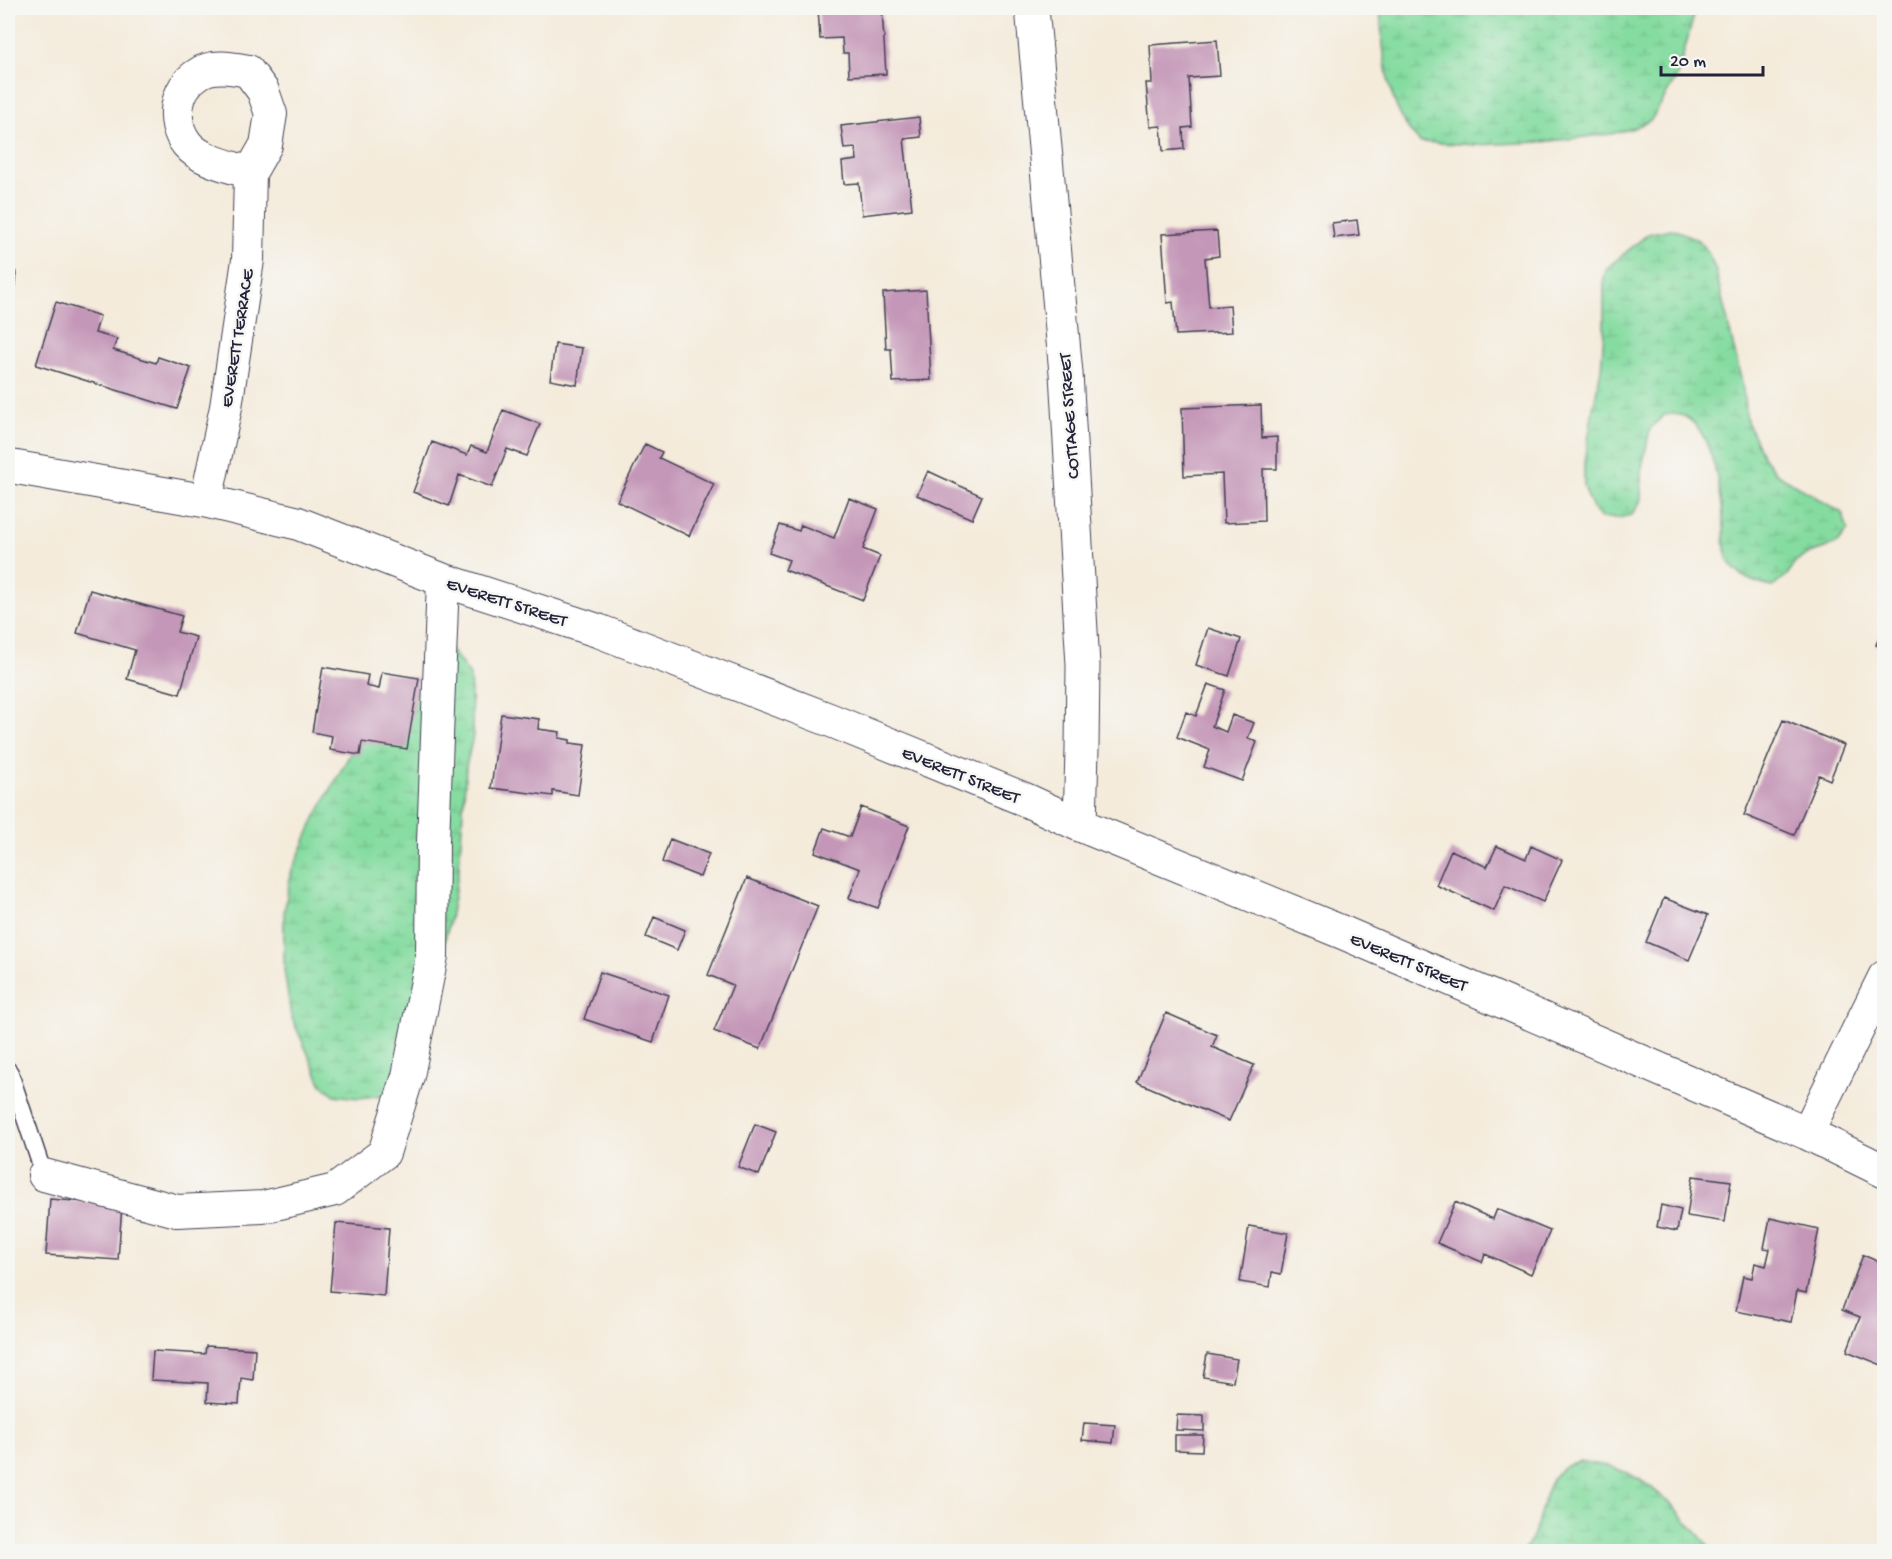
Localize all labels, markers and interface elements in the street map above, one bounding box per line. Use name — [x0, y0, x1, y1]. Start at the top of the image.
scale bar — [1661, 39, 1763, 77]
text: 20 m — [1670, 52, 1706, 73]
street label: EVERETT TERRACE — [217, 267, 260, 409]
street label: COTTAGE STREET — [1056, 351, 1085, 479]
street label: EVERETT STREET — [443, 574, 570, 633]
street label: EVERETT STREET — [898, 743, 1023, 810]
street label: EVERETT STREET — [1346, 929, 1471, 998]

